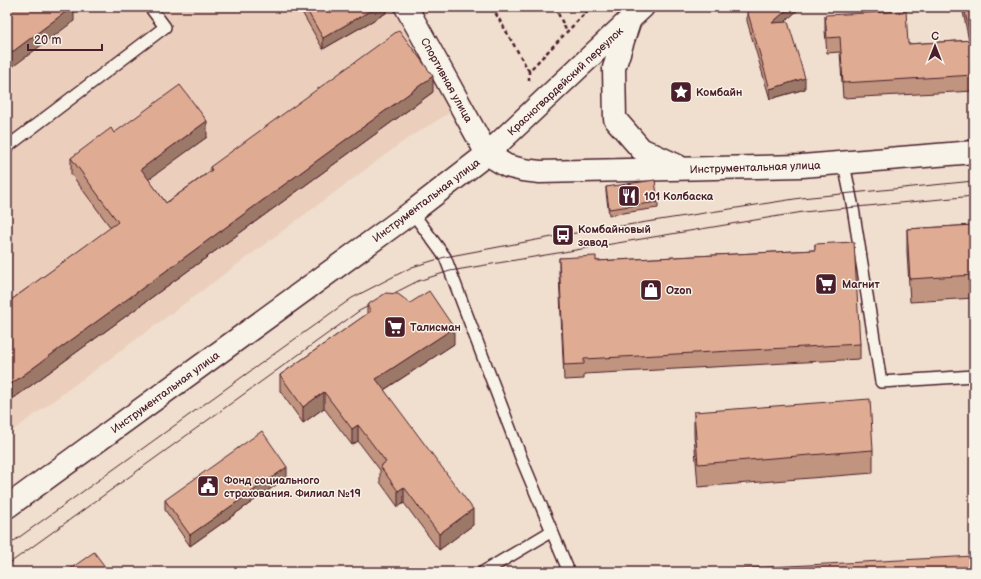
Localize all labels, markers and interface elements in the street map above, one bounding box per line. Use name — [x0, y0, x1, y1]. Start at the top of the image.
street label: Красногвардейский переулок — [505, 24, 626, 138]
scale bar — [28, 26, 102, 52]
north arrow — [915, 26, 955, 66]
text: С — [931, 30, 939, 43]
text: 20 m — [34, 33, 61, 48]
street label: Спортивная улица — [418, 36, 475, 125]
place icon: Комбайн — [668, 79, 694, 105]
place label: Комбайн — [696, 86, 742, 99]
street label: Инструментальная улица — [370, 155, 483, 245]
street label: Инструментальная улица — [689, 159, 821, 176]
restaurant icon: 101 Колбаска — [616, 183, 642, 209]
place label: 101 Колбаска — [644, 190, 714, 203]
bus stop icon: Комбайновый завод — [550, 222, 576, 248]
place label: Комбайновый завод — [578, 223, 651, 249]
supermarket icon: Магнит — [813, 271, 839, 297]
shop icon: Ozon — [638, 277, 664, 303]
place label: Магнит — [842, 278, 881, 291]
place label: Ozon — [666, 284, 692, 297]
supermarket icon: Талисман — [382, 314, 408, 340]
place label: Талисман — [410, 321, 461, 334]
street label: Инструментальная улица — [108, 348, 223, 436]
public building icon: Фонд социального страхования. Филиал №19 — [195, 473, 221, 499]
place label: Фонд социального страхования. Филиал №19 — [224, 474, 361, 500]

